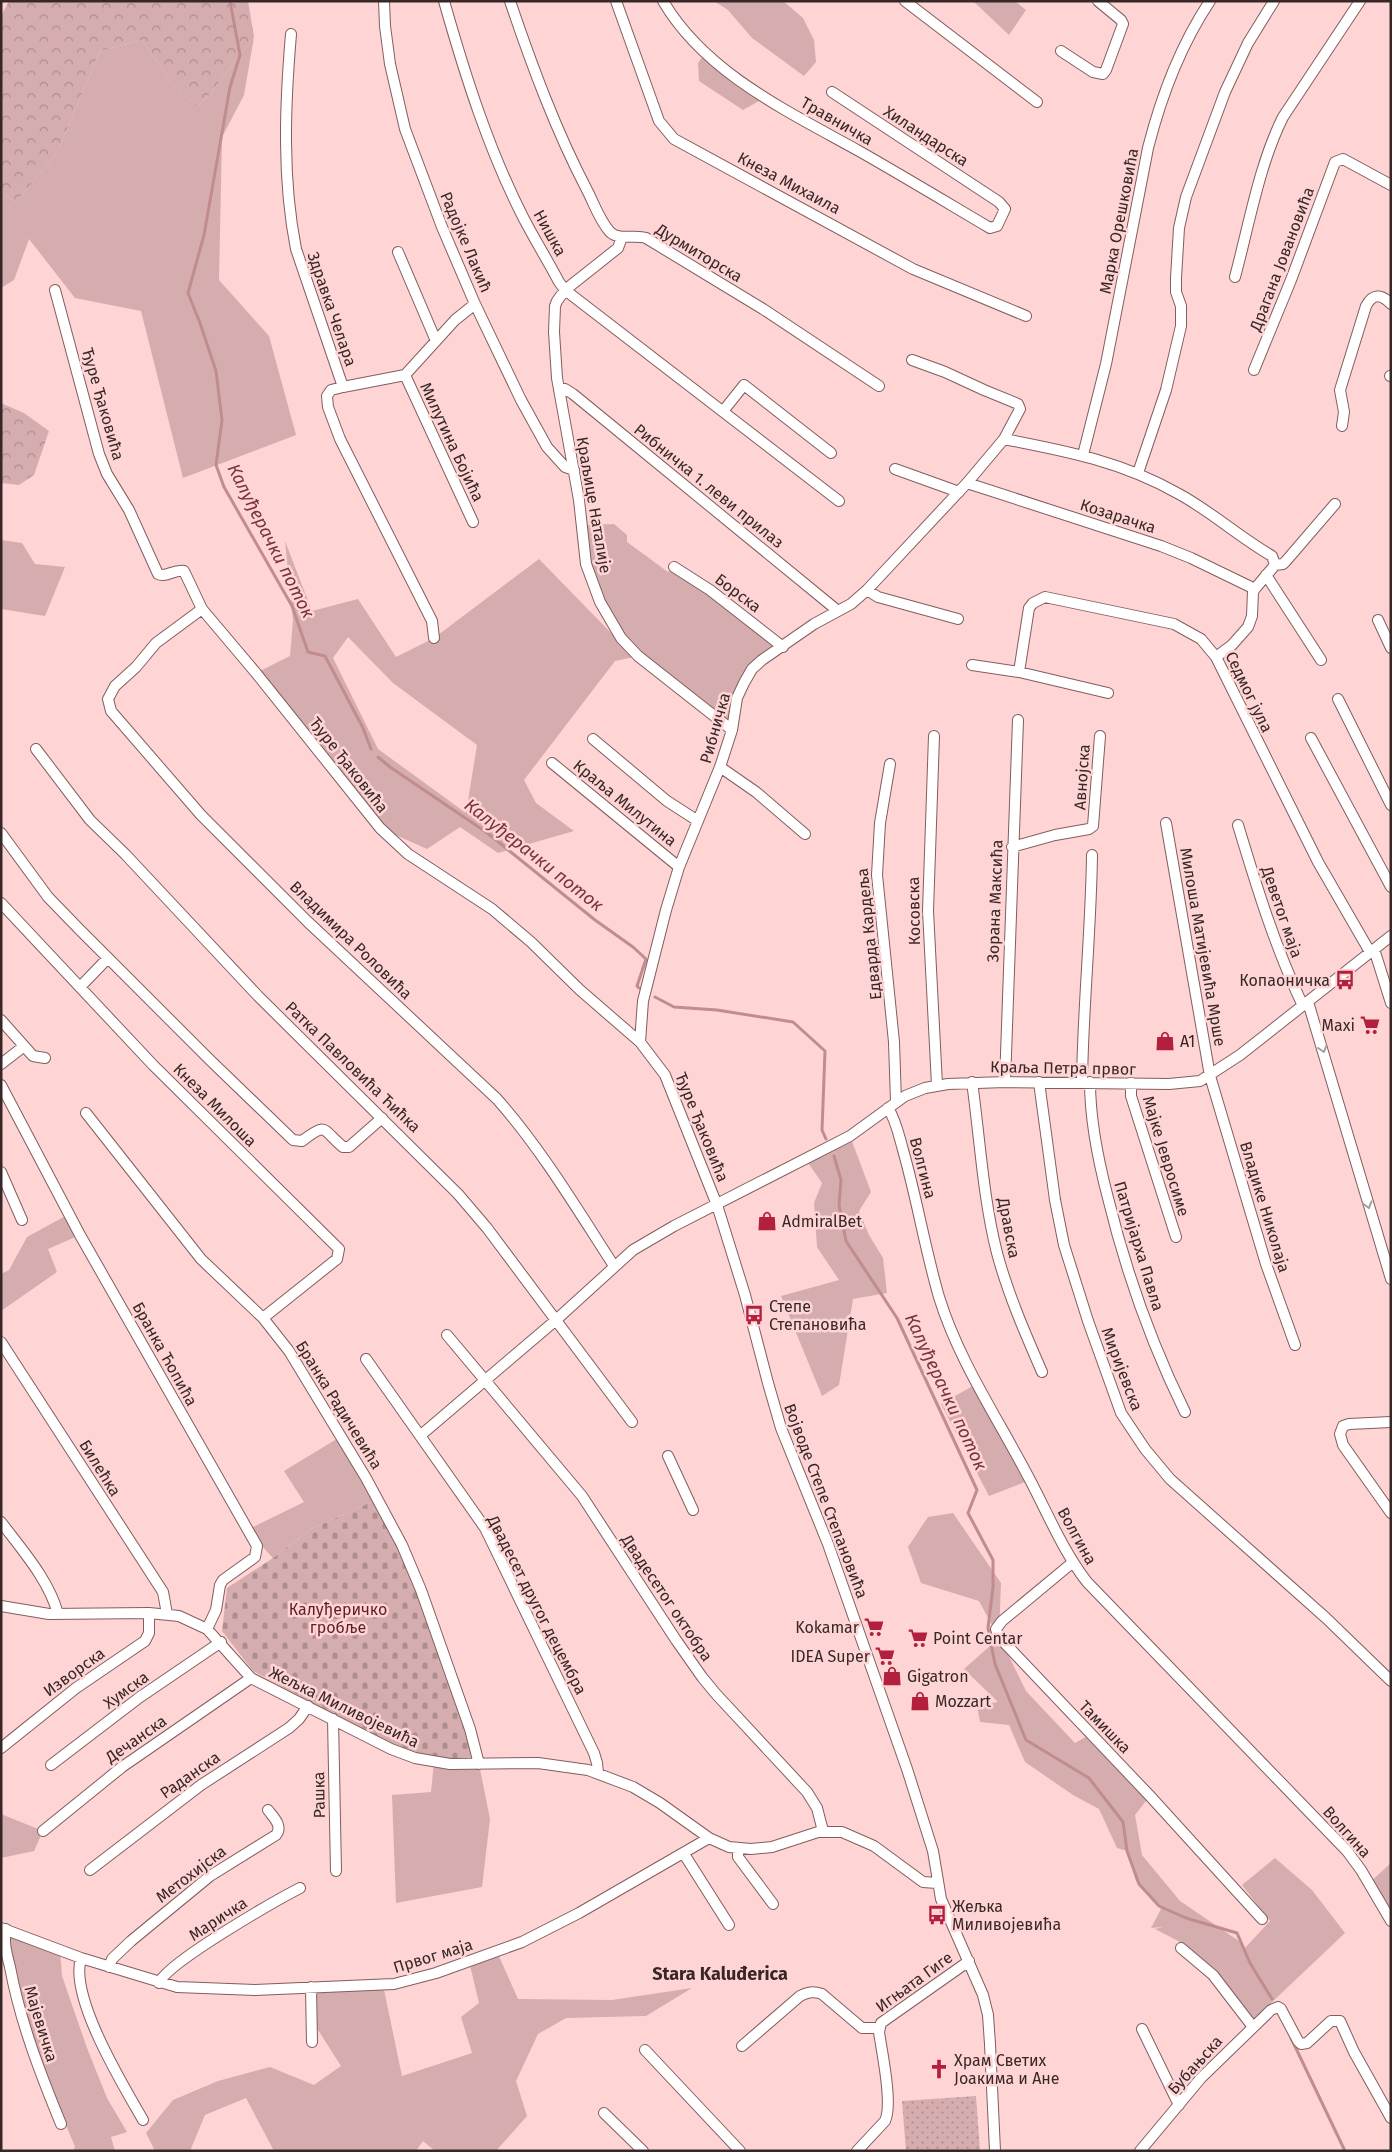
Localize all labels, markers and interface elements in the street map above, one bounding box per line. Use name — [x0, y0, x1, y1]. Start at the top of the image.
street label: Травничка — [798, 93, 876, 149]
street label: Хиландарска — [880, 102, 972, 170]
street label: Марка Орешковића — [1096, 147, 1142, 295]
street label: Кнеза Михаила — [734, 148, 844, 218]
street label: Драгана Јовановића — [1245, 184, 1318, 335]
street label: Радојке Лакић — [436, 189, 496, 295]
street label: Нишка — [530, 207, 570, 259]
street label: Дурмиторска — [651, 219, 746, 286]
street label: Здравка Челара — [304, 249, 360, 369]
street label: Ђуре Ђаковића — [78, 345, 128, 463]
street label: Милутина Бојића — [416, 379, 488, 505]
street label: Рибничка 1. леви прилаз — [630, 420, 788, 552]
street label: Краљице Наталије — [573, 435, 615, 575]
water label: Калуђерачки поток — [222, 460, 320, 622]
street label: Козарачка — [1078, 495, 1158, 537]
street label: Борска — [711, 570, 765, 616]
street label: Седмог јула — [1221, 649, 1277, 735]
street label: Рибничка — [696, 691, 734, 765]
street label: Ђуре Ђаковића — [306, 713, 392, 817]
street label: Авнојска — [1070, 743, 1094, 811]
street label: Краља Милутина — [570, 756, 680, 850]
water label: Калуђерачки поток — [460, 794, 608, 916]
street label: Зорана Максића — [983, 839, 1007, 963]
street label: Милоша Матијевића Мрше — [1176, 846, 1230, 1048]
street label: Деветог маја — [1257, 863, 1307, 960]
street label: Едварда Кардеља — [853, 867, 885, 1001]
street label: Владимира Роловића — [286, 877, 416, 1003]
street label: Косовска — [904, 877, 924, 945]
bus stop icon: Копаоничка — [1334, 969, 1356, 991]
place label: Копаоничка — [1239, 971, 1330, 990]
street label: Ратка Павловића Ћићка — [282, 998, 424, 1136]
supermarket icon: Maxi — [1359, 1014, 1381, 1036]
place label: Maxi — [1322, 1016, 1355, 1035]
shop icon: A1 — [1154, 1030, 1176, 1052]
place label: A1 — [1180, 1032, 1195, 1051]
one-way arrow — [1317, 1044, 1327, 1052]
street label: Краља Петра првог — [990, 1057, 1136, 1079]
street label: Кнеза Милоша — [169, 1059, 261, 1151]
street label: Ђуре Ђаковића — [671, 1070, 733, 1184]
street label: Мајке Јевросиме — [1139, 1094, 1193, 1218]
street label: Волгина — [906, 1135, 940, 1201]
street label: Владике Николаја — [1236, 1139, 1294, 1275]
street label: Патријарха Павла — [1110, 1179, 1168, 1313]
street label: Дравска — [994, 1195, 1024, 1260]
one-way arrow — [1363, 1200, 1373, 1208]
shop icon: AdmiralBet — [756, 1210, 778, 1232]
place label: AdmiralBet — [782, 1212, 862, 1231]
place label: Степе Степановића — [769, 1297, 866, 1334]
street label: Бранка Ћопића — [129, 1299, 201, 1409]
bus stop icon: Степе Степановића — [743, 1304, 765, 1326]
water label: Калуђерачки поток — [900, 1310, 992, 1474]
street label: Миријевска — [1097, 1325, 1147, 1413]
street label: Бранка Радичевића — [292, 1337, 386, 1473]
street label: Војводе Степе Степановића — [780, 1401, 872, 1601]
street label: Билећка — [75, 1436, 125, 1500]
street label: Волгина — [1053, 1504, 1101, 1568]
street label: Двадесет другог децембра — [483, 1511, 591, 1698]
street label: Двадесетог октобра — [617, 1530, 717, 1665]
park label: Калуђеричко гробље — [289, 1600, 387, 1637]
supermarket icon: Kokamar — [863, 1616, 885, 1638]
place label: Kokamar — [795, 1618, 860, 1637]
supermarket icon: Point Centar — [907, 1627, 929, 1649]
place label: Point Centar — [933, 1629, 1023, 1648]
street label: Изворска — [40, 1643, 108, 1701]
supermarket icon: IDEA Super — [874, 1645, 896, 1667]
place label: IDEA Super — [791, 1647, 871, 1666]
street label: Жељка Миливојевића — [266, 1662, 422, 1752]
shop icon: Gigatron — [881, 1665, 903, 1687]
street label: Хумска — [100, 1667, 152, 1713]
place label: Gigatron — [907, 1667, 969, 1686]
shop icon: Mozzart — [909, 1690, 931, 1712]
place label: Mozzart — [935, 1692, 991, 1711]
street label: Тамишка — [1075, 1697, 1135, 1757]
street label: Дечанска — [101, 1711, 170, 1767]
street label: Раданска — [156, 1748, 224, 1802]
street label: Рашка — [309, 1772, 329, 1818]
street label: Волгина — [1319, 1802, 1375, 1862]
street label: Метохијска — [152, 1841, 230, 1907]
street label: Маричка — [185, 1893, 251, 1945]
place label: Жељка Миливојевића — [952, 1897, 1061, 1934]
bus stop icon: Жељка Миливојевића — [926, 1904, 948, 1926]
street label: Првог маја — [391, 1935, 475, 1977]
street label: Игњата Гиге — [872, 1948, 956, 2016]
district label: Stara Kaluđerica — [652, 1963, 788, 1985]
street label: Мајевичка — [20, 1984, 62, 2064]
street label: Бубањска — [1164, 2032, 1226, 2098]
place label: Храм Светих Јоакима и Ане — [954, 2051, 1060, 2088]
church icon: Храм Светих Јоакима и Ане — [928, 2058, 950, 2080]

